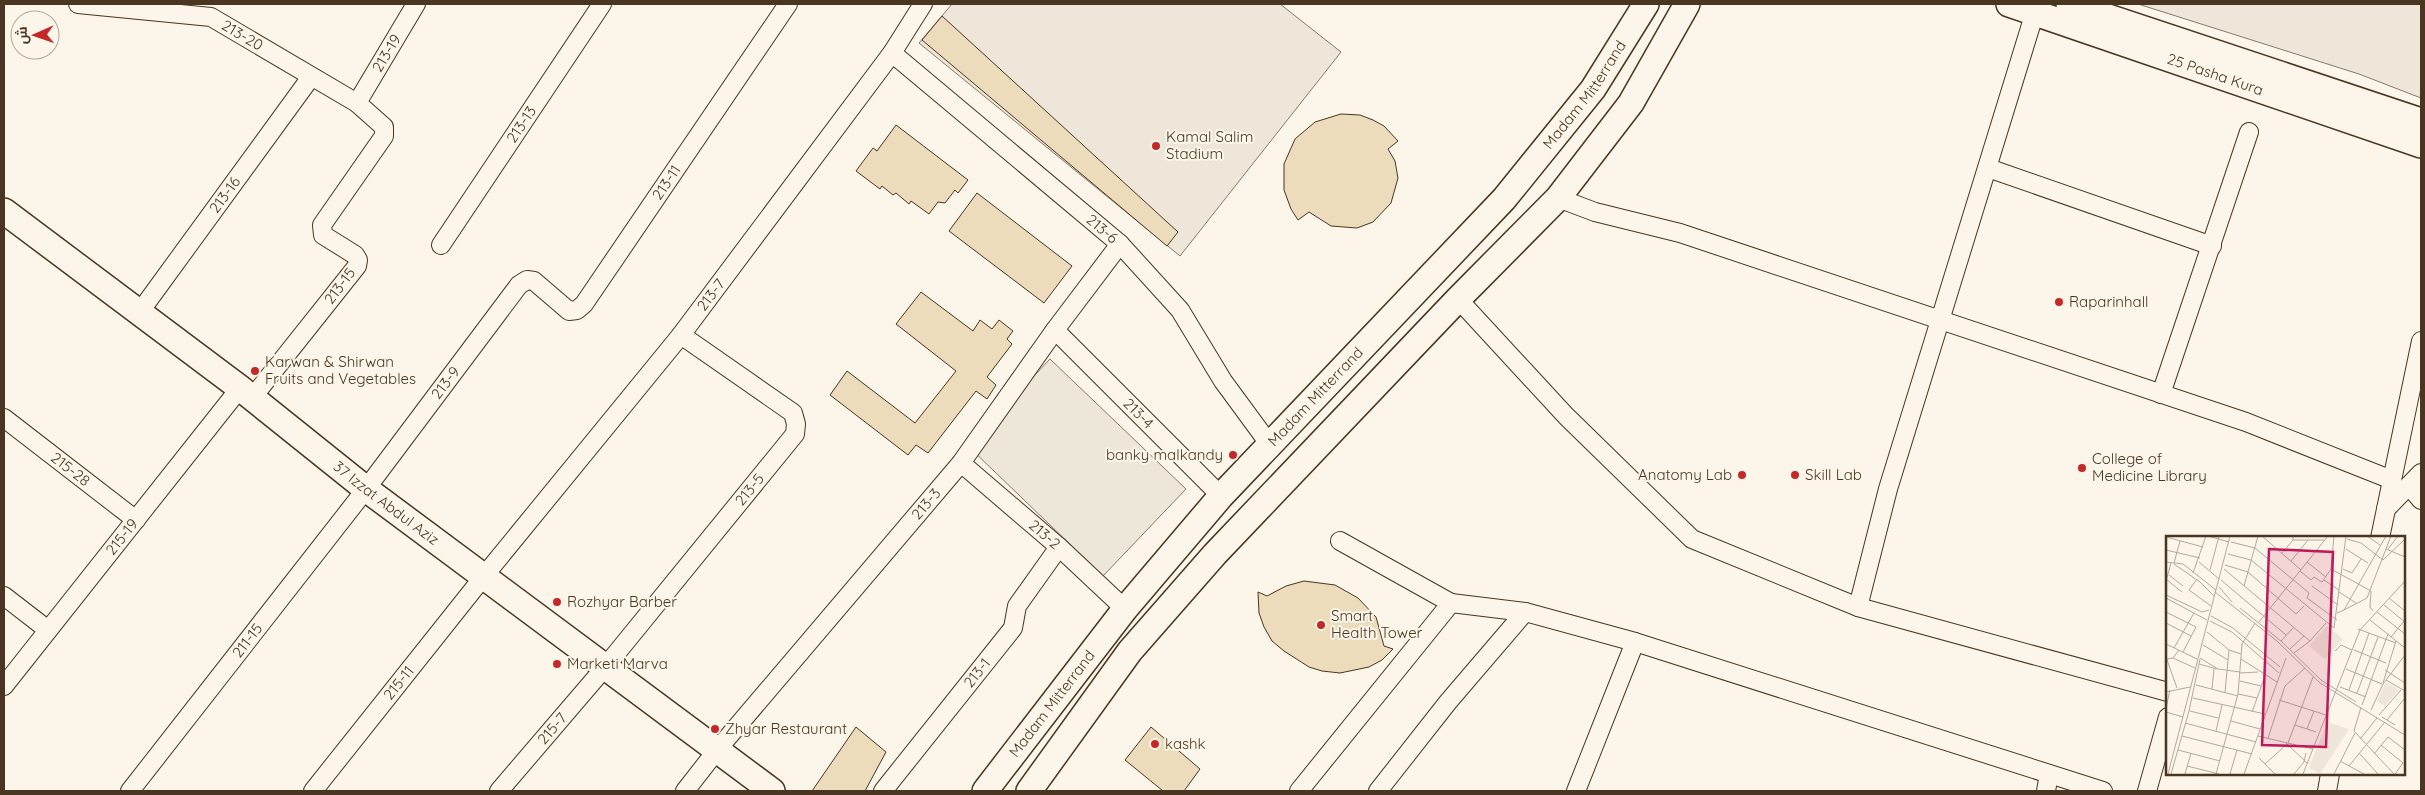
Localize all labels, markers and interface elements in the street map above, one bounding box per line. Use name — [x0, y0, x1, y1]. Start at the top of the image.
north arrow — [10, 10, 60, 60]
street label: 213-20 — [218, 15, 267, 55]
text: ش — [13, 26, 31, 45]
street label: 213-19 — [368, 31, 405, 75]
street label: Madam Mitterrand — [1538, 37, 1630, 153]
street label: 25 Pasha Kura — [2165, 49, 2266, 99]
street label: 213-13 — [502, 102, 540, 146]
place label: Kamal Salim Stadium — [1166, 127, 1253, 163]
marker: Kamal Salim Stadium — [1150, 140, 1162, 152]
street label: 213-11 — [648, 161, 685, 203]
street label: 213-16 — [205, 173, 244, 217]
street label: 213-6 — [1083, 210, 1122, 247]
street label: 213-15 — [320, 264, 359, 308]
street label: 213-7 — [692, 275, 729, 314]
place label: Raparinhall — [2069, 292, 2149, 311]
marker: Raparinhall — [2053, 296, 2065, 308]
street label: Madam Mitterrand — [1264, 343, 1367, 450]
place label: Karwan & Shirwan Fruits and Vegetables — [265, 352, 416, 388]
street label: 213-9 — [427, 362, 464, 403]
marker: Karwan & Shirwan Fruits and Vegetables — [249, 365, 261, 377]
street label: 213-4 — [1120, 394, 1158, 432]
place label: banky malkandy — [1106, 445, 1223, 464]
street label: 215-28 — [47, 448, 94, 490]
marker: banky malkandy — [1227, 449, 1239, 461]
place label: College of Medicine Library — [2092, 449, 2207, 485]
street label: 37 Izzat Abdul Aziz — [330, 457, 443, 549]
marker: College of Medicine Library — [2076, 462, 2088, 474]
place label: Anatomy Lab — [1638, 465, 1732, 484]
place label: Skill Lab — [1805, 465, 1862, 484]
street label: 213-5 — [731, 469, 768, 509]
marker: Anatomy Lab — [1736, 469, 1748, 481]
marker: Skill Lab — [1789, 469, 1801, 481]
street label: 213-3 — [907, 484, 945, 523]
street label: 215-19 — [101, 515, 142, 559]
street label: 213-2 — [1025, 515, 1065, 553]
inset map — [2166, 536, 2405, 775]
place label: Rozhyar Barber — [567, 592, 677, 611]
marker: Rozhyar Barber — [551, 596, 563, 608]
place label: Smart Health Tower — [1331, 606, 1423, 642]
street label: 211-15 — [228, 619, 266, 661]
marker: Smart Health Tower — [1315, 619, 1327, 631]
street label: Madam Mitterrand — [1005, 646, 1099, 761]
place label: Marketi Marva — [567, 654, 668, 673]
street label: 213-1 — [959, 654, 994, 691]
marker: Marketi Marva — [551, 658, 563, 670]
street label: 215-11 — [379, 662, 418, 704]
street label: 215-7 — [533, 708, 571, 748]
place label: Zhyar Restaurant — [725, 719, 847, 738]
marker: Zhyar Restaurant — [709, 723, 721, 735]
place label: kashk — [1165, 734, 1206, 753]
marker: kashk — [1149, 738, 1161, 750]

